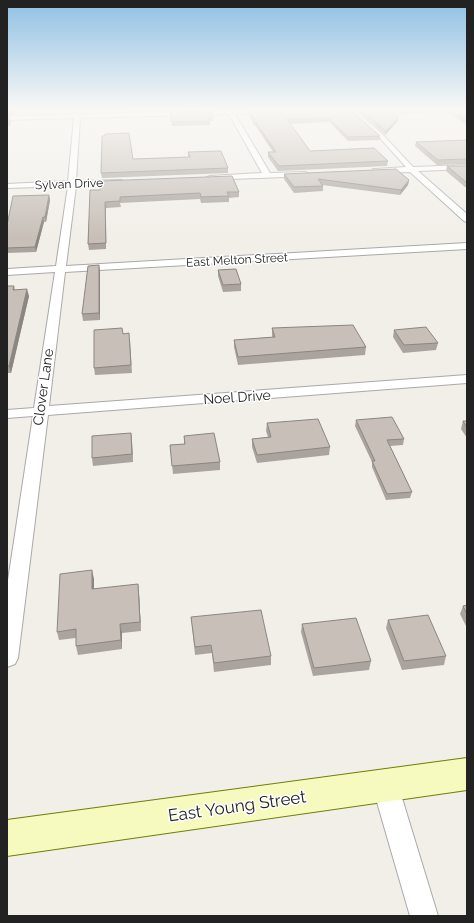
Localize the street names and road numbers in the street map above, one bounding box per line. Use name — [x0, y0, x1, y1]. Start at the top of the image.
street label: Sylvan Drive — [35, 176, 103, 192]
street label: East Melton Street — [186, 250, 288, 270]
street label: Clover Lane — [30, 348, 56, 426]
street label: Noel Drive — [203, 387, 271, 407]
street label: East Young Street — [167, 786, 307, 826]

